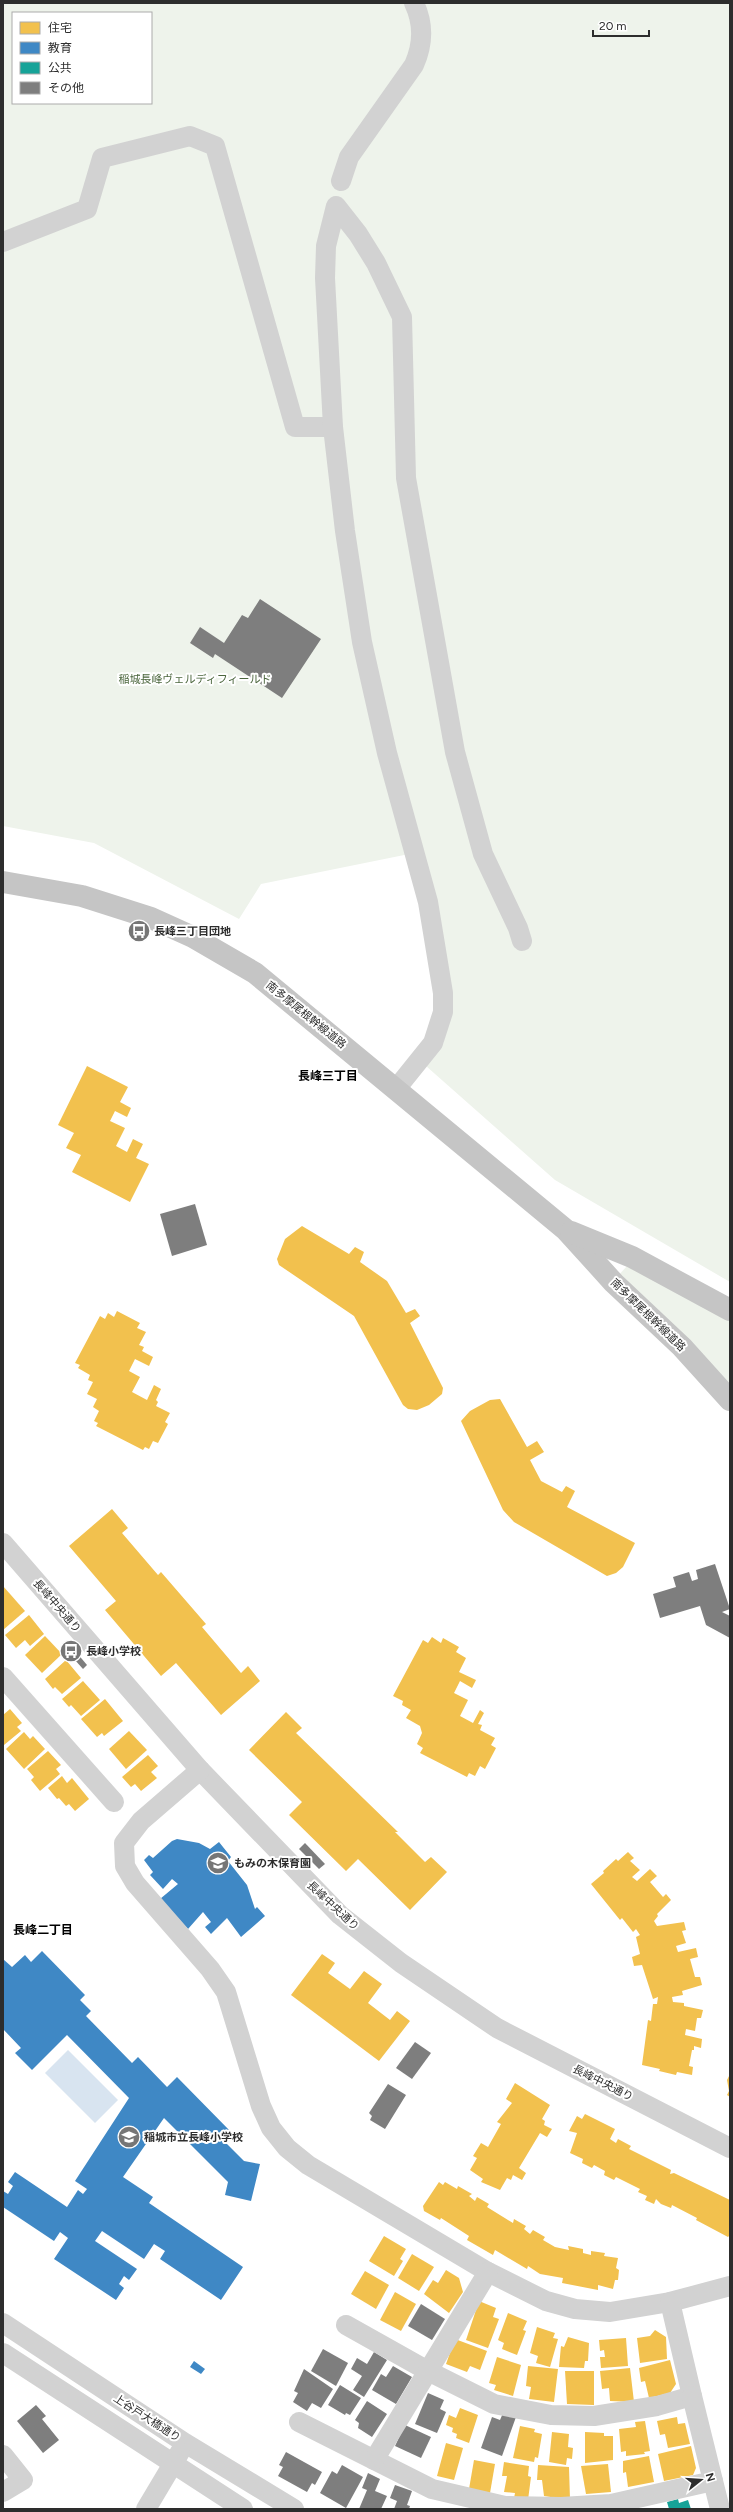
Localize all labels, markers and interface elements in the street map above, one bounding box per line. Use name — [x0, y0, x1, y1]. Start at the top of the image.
legend — [12, 12, 152, 104]
scale bar — [593, 12, 649, 38]
text: 20 m — [599, 19, 627, 33]
text: 住宅 — [48, 21, 72, 35]
text: 教育 — [48, 41, 72, 55]
text: 公共 — [48, 61, 72, 75]
text: その他 — [48, 81, 84, 95]
park label: 稲城長峰ヴェルディフィールド — [118, 673, 272, 686]
bus stop icon: 長峰三丁目団地 — [126, 918, 152, 944]
place label: 長峰三丁目団地 — [154, 925, 231, 938]
street label: 南多摩尾根幹線道路 — [263, 979, 349, 1051]
district label: 長峰三丁目 — [298, 1069, 358, 1083]
street label: 南多摩尾根幹線道路 — [608, 1276, 688, 1354]
street label: 長峰中央通り — [30, 1577, 84, 1635]
bus stop icon: 長峰小学校 — [58, 1638, 84, 1664]
place label: 長峰小学校 — [86, 1645, 141, 1658]
school or university icon: もみの木保育園 — [205, 1850, 231, 1876]
place label: もみの木保育園 — [234, 1857, 311, 1870]
street label: 長峰中央通り — [304, 1879, 362, 1933]
district label: 長峰二丁目 — [13, 1923, 73, 1937]
street label: 長峰中央通り — [571, 2062, 635, 2104]
school or university icon: 稲城市立長峰小学校 — [116, 2124, 142, 2150]
place label: 稲城市立長峰小学校 — [144, 2131, 243, 2144]
street label: 上谷戸大橋通り — [111, 2392, 183, 2444]
north arrow — [681, 2460, 721, 2500]
text: N — [703, 2471, 718, 2483]

